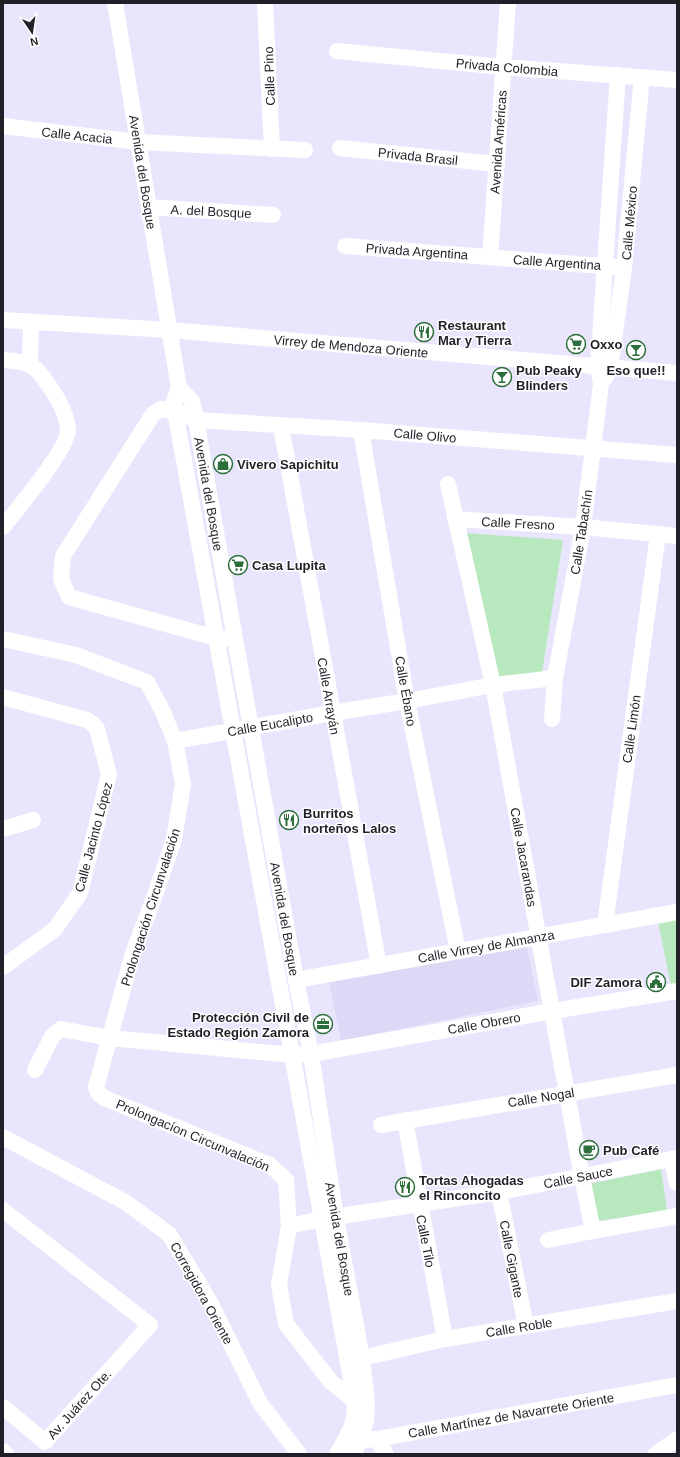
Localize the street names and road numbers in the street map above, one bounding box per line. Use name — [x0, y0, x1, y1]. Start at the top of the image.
street label: Calle Pino — [261, 46, 278, 106]
street label: Privada Colombia — [455, 56, 559, 80]
street label: Avenida Américas — [487, 89, 510, 194]
street label: Avenida del Bosque — [126, 114, 159, 230]
street label: Calle Acacia — [41, 124, 114, 147]
street label: Privada Brasil — [377, 145, 459, 168]
street label: Calle México — [619, 185, 640, 261]
street label: A. del Bosque — [170, 202, 252, 221]
street label: Privada Argentina — [365, 240, 469, 263]
street label: Calle Argentina — [512, 252, 602, 273]
street label: Virrey de Mendoza Oriente — [273, 332, 429, 361]
street label: Calle Olivo — [393, 425, 457, 446]
street label: Avenida del Bosque — [191, 436, 226, 552]
street label: Calle Tabachín — [567, 489, 596, 576]
street label: Calle Fresno — [481, 514, 555, 533]
street label: Calle Ébano — [392, 655, 419, 727]
street label: Calle Arrayán — [314, 656, 343, 736]
street label: Calle Limón — [619, 694, 644, 764]
street label: Calle Eucalipto — [226, 710, 314, 739]
street label: Calle Jacinto López — [72, 780, 115, 894]
street label: Calle Jacarandas — [507, 806, 540, 908]
street label: Prolongación Circunvalación — [118, 826, 183, 988]
street label: Avenida del Bosque — [267, 861, 302, 977]
street label: Calle Virrey de Almanza — [417, 927, 556, 966]
street label: Calle Obrero — [446, 1010, 522, 1037]
street label: Calle Nogal — [507, 1085, 576, 1110]
street label: Prolongacíon Circunvalación — [114, 1096, 272, 1175]
street label: Calle Sauce — [542, 1163, 614, 1192]
street label: Avenida del Bosque — [322, 1181, 357, 1297]
street label: Calle Tilo — [413, 1213, 438, 1269]
street label: Calle Gigante — [497, 1219, 526, 1299]
street label: Corregidora Oriente — [167, 1239, 236, 1347]
street label: Calle Roble — [485, 1315, 553, 1340]
street label: Av. Juárez Ote. — [44, 1366, 115, 1442]
street label: Calle Martínez de Navarrete Oriente — [407, 1390, 615, 1441]

